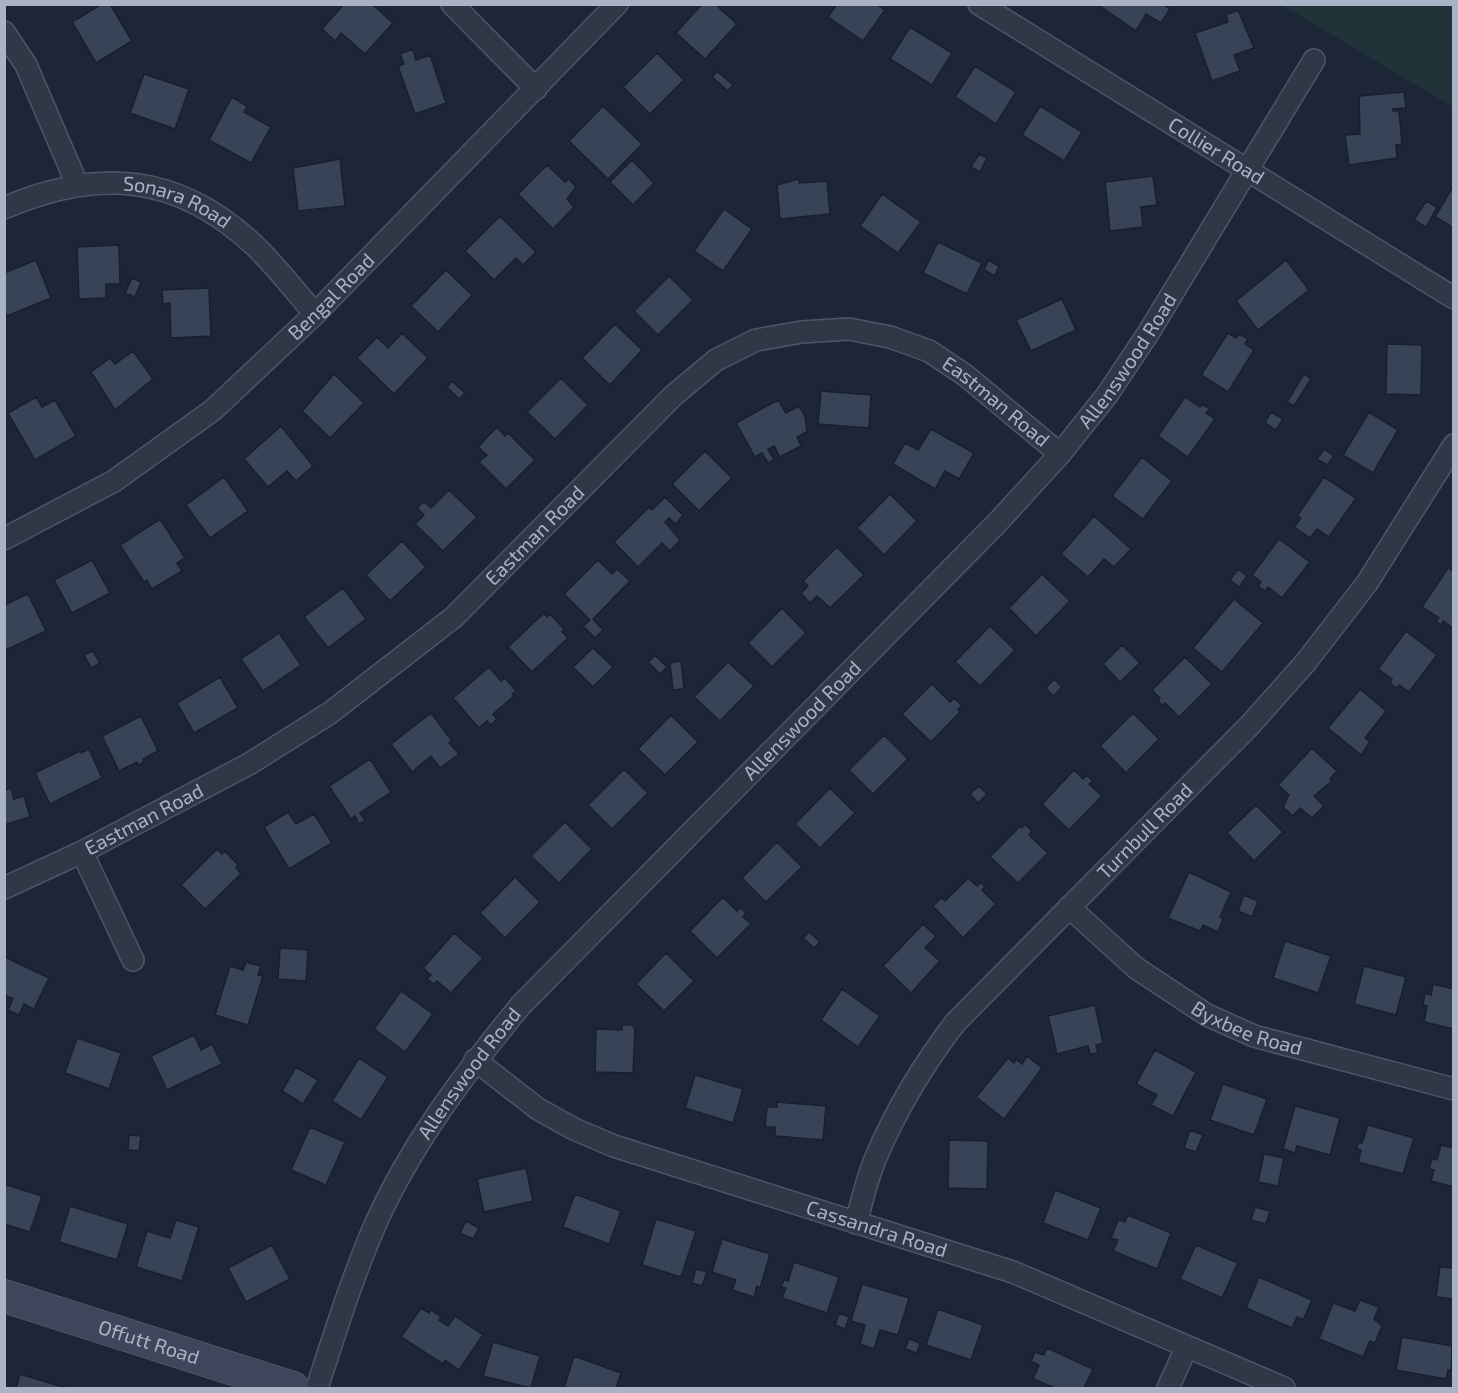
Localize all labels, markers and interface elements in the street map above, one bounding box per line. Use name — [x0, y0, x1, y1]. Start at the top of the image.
street label: Collier Road — [1164, 111, 1269, 189]
street label: Sonara Road — [122, 170, 236, 233]
street label: Bengal Road — [282, 248, 379, 344]
street label: Allenswood Road — [1072, 288, 1181, 433]
street label: Eastman Road — [938, 350, 1055, 451]
street label: Eastman Road — [480, 480, 589, 590]
street label: Allenswood Road — [737, 655, 865, 784]
street label: Eastman Road — [80, 777, 207, 860]
street label: Turnbull Road — [1092, 777, 1197, 883]
street label: Byxbee Road — [1187, 995, 1305, 1059]
street label: Allenswood Road — [412, 1002, 525, 1143]
street label: Cassandra Road — [804, 1195, 950, 1262]
street label: Offutt Road — [96, 1314, 203, 1368]

